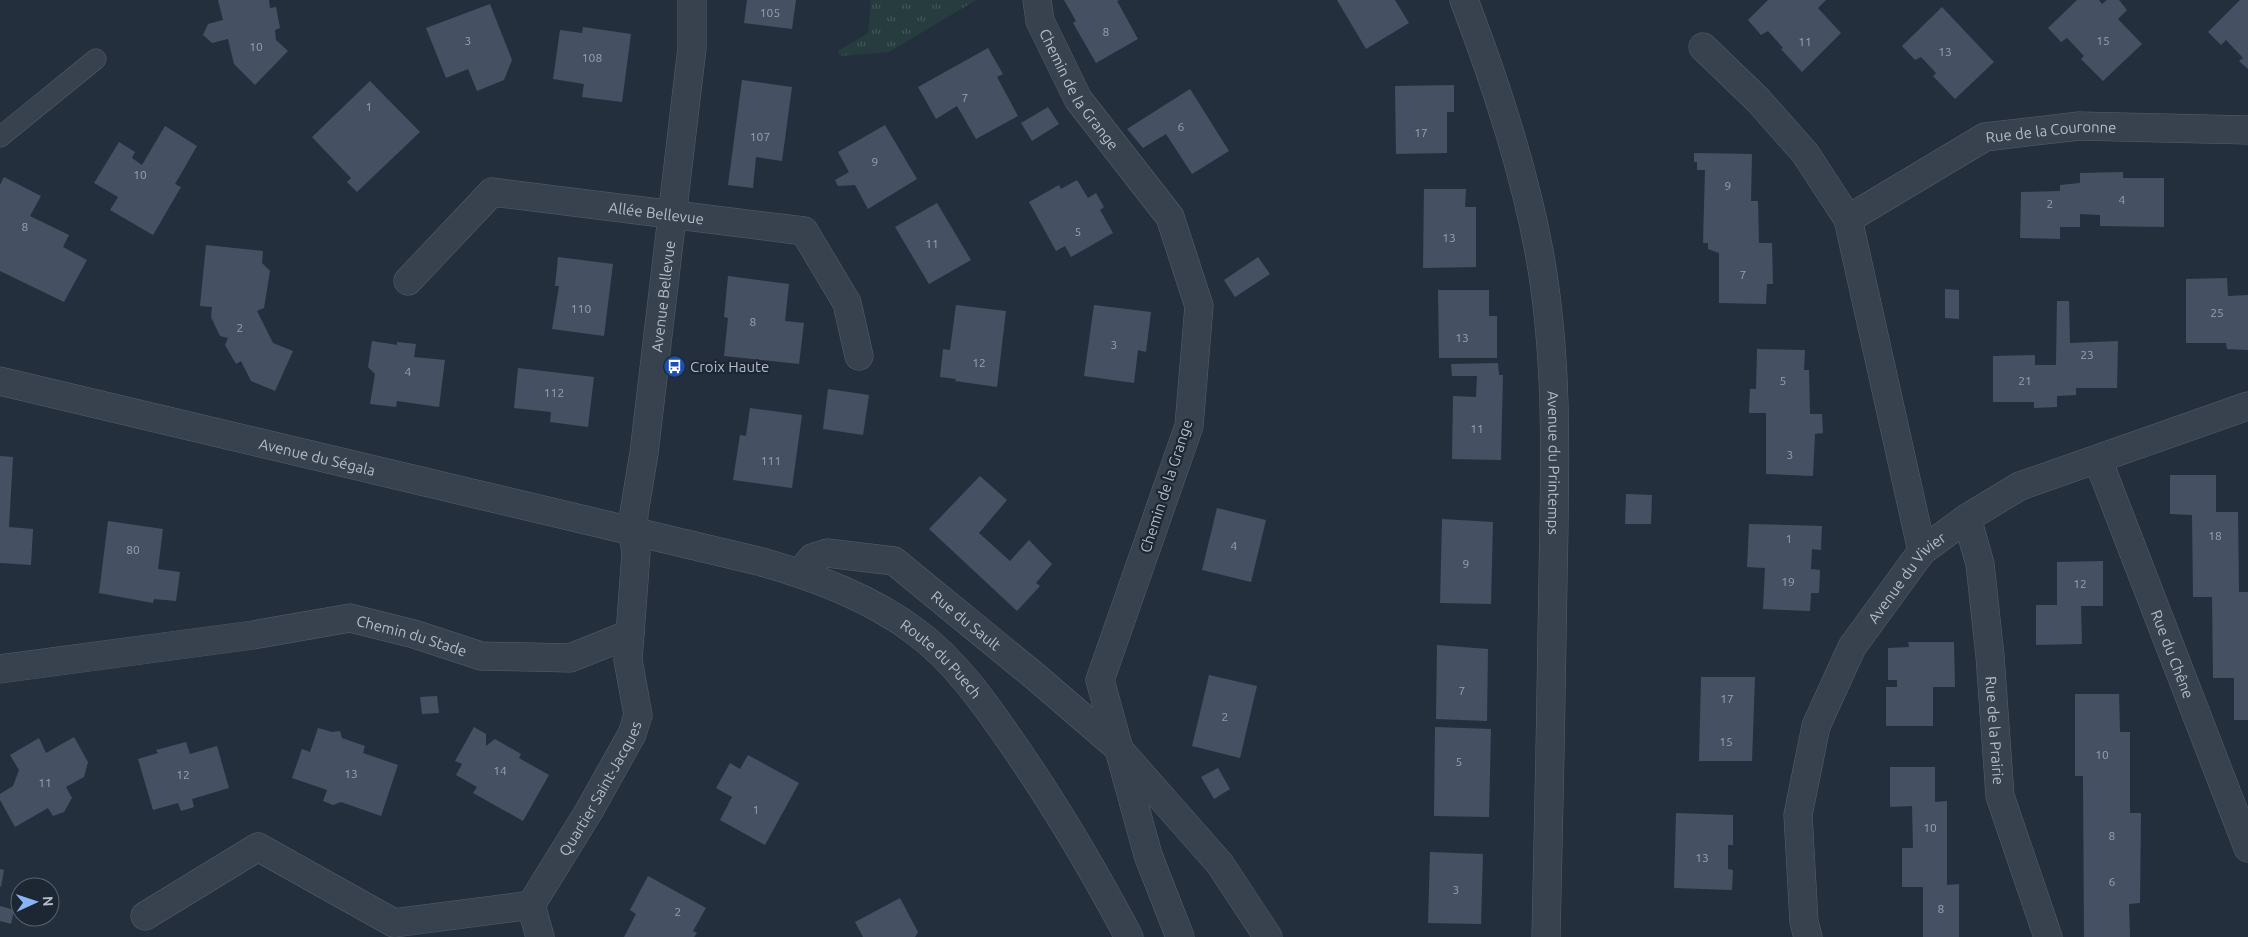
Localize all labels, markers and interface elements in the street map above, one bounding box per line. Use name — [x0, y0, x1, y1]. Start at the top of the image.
house number: 105 — [760, 6, 780, 19]
house number: 8 — [1103, 25, 1110, 38]
street label: Chemin de la Grange — [1036, 26, 1123, 153]
house number: 3 — [465, 34, 471, 47]
house number: 15 — [2096, 34, 2110, 47]
house number: 11 — [1798, 35, 1812, 48]
house number: 10 — [249, 40, 263, 53]
house number: 13 — [1938, 45, 1952, 58]
house number: 108 — [582, 51, 602, 64]
house number: 7 — [962, 91, 968, 104]
house number: 1 — [366, 100, 372, 113]
street label: Rue de la Couronne — [1984, 117, 2117, 145]
house number: 6 — [1178, 120, 1185, 133]
house number: 17 — [1414, 126, 1428, 139]
house number: 107 — [750, 130, 770, 143]
house number: 9 — [872, 155, 878, 168]
house number: 10 — [133, 168, 147, 181]
house number: 9 — [1725, 179, 1731, 192]
house number: 4 — [2119, 193, 2126, 206]
house number: 2 — [2047, 197, 2053, 210]
street label: Allée Bellevue — [608, 198, 705, 227]
house number: 8 — [22, 220, 29, 233]
house number: 5 — [1075, 225, 1081, 238]
house number: 13 — [1442, 231, 1456, 244]
house number: 11 — [925, 237, 939, 250]
street label: Avenue Bellevue — [648, 240, 678, 353]
house number: 7 — [1740, 268, 1746, 281]
house number: 110 — [571, 302, 591, 315]
house number: 25 — [2210, 306, 2224, 319]
house number: 8 — [750, 315, 757, 328]
house number: 2 — [237, 321, 243, 334]
house number: 13 — [1455, 331, 1469, 344]
house number: 3 — [1111, 338, 1117, 351]
house number: 23 — [2080, 348, 2094, 361]
bus stop icon: Croix Haute — [662, 354, 686, 378]
house number: 12 — [972, 356, 986, 369]
place label: Croix Haute — [690, 358, 769, 375]
house number: 4 — [405, 365, 412, 378]
house number: 5 — [1780, 374, 1786, 387]
house number: 21 — [2018, 374, 2032, 387]
house number: 112 — [544, 386, 564, 399]
street label: Avenue du Printemps — [1545, 390, 1563, 535]
street label: Chemin de la Grange — [1136, 417, 1196, 555]
house number: 11 — [1470, 422, 1484, 435]
street label: Avenue du Ségala — [257, 434, 377, 478]
house number: 3 — [1787, 448, 1793, 461]
house number: 111 — [761, 454, 781, 467]
street label: Avenue du Vivier — [1864, 528, 1949, 626]
house number: 18 — [2208, 529, 2222, 542]
house number: 1 — [1786, 532, 1792, 545]
house number: 4 — [1231, 539, 1238, 552]
house number: 80 — [126, 543, 140, 556]
house number: 9 — [1463, 557, 1469, 570]
house number: 19 — [1781, 575, 1795, 588]
house number: 12 — [2073, 577, 2087, 590]
street label: Rue du Sault — [928, 587, 1005, 654]
street label: Rue du Chêne — [2148, 607, 2198, 701]
street label: Chemin du Stade — [355, 612, 469, 659]
street label: Route du Puech — [898, 615, 985, 701]
street label: Rue de la Prairie — [1983, 676, 2008, 785]
house number: 7 — [1459, 684, 1465, 697]
house number: 17 — [1720, 692, 1734, 705]
house number: 2 — [1222, 710, 1228, 723]
street label: Quartier Saint-Jacques — [555, 719, 644, 859]
house number: 15 — [1719, 735, 1733, 748]
house number: 10 — [2095, 748, 2109, 761]
house number: 5 — [1456, 755, 1462, 768]
house number: 14 — [493, 764, 507, 777]
house number: 13 — [344, 767, 358, 780]
house number: 12 — [176, 768, 190, 781]
house number: 11 — [38, 776, 52, 789]
house number: 1 — [753, 803, 759, 816]
house number: 10 — [1923, 821, 1937, 834]
house number: 8 — [2109, 829, 2116, 842]
house number: 13 — [1695, 851, 1709, 864]
house number: 6 — [2109, 875, 2116, 888]
north arrow — [10, 877, 60, 927]
house number: 3 — [1453, 883, 1459, 896]
text: N — [40, 896, 56, 907]
house number: 8 — [1938, 902, 1945, 915]
house number: 2 — [675, 905, 681, 918]

